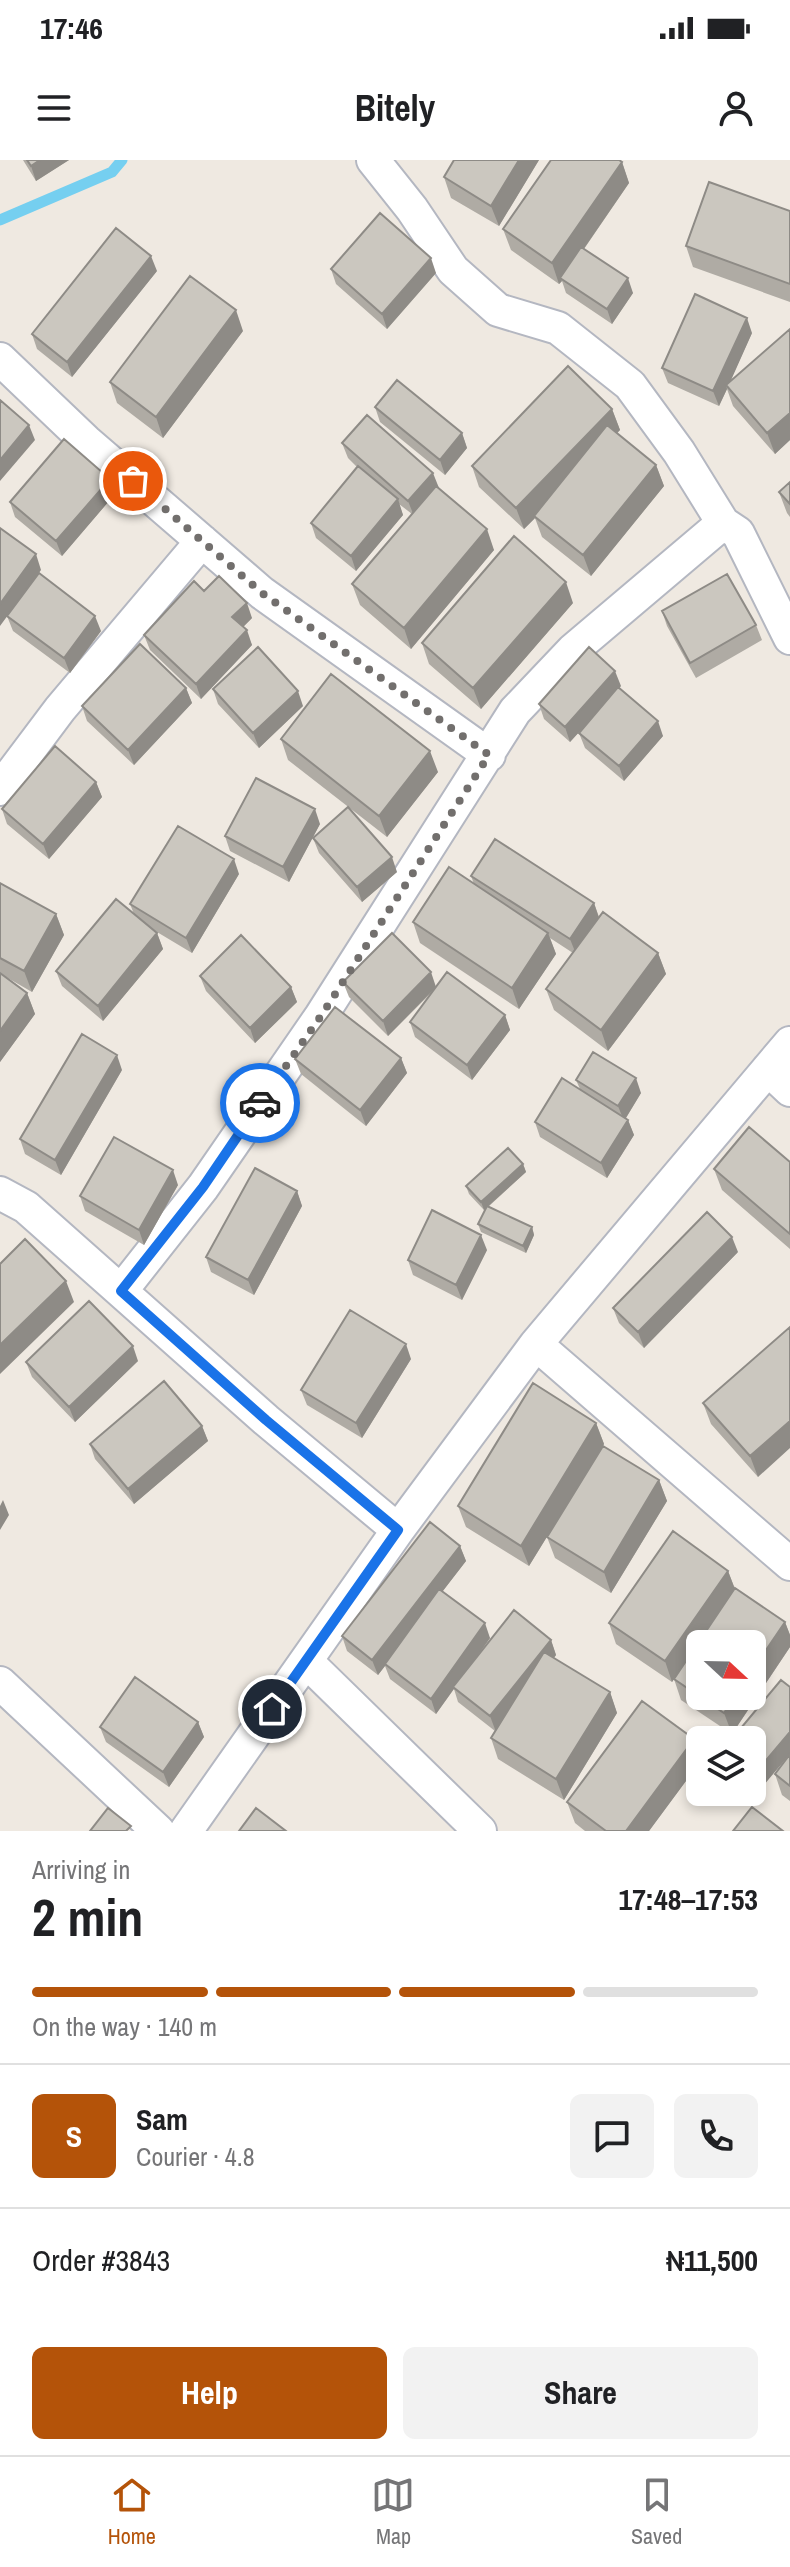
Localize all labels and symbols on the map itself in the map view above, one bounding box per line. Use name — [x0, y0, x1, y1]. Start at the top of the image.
pin — [99, 447, 167, 515]
courier — [220, 1063, 300, 1143]
north arrow — [686, 1630, 766, 1710]
pin — [238, 1675, 306, 1743]

